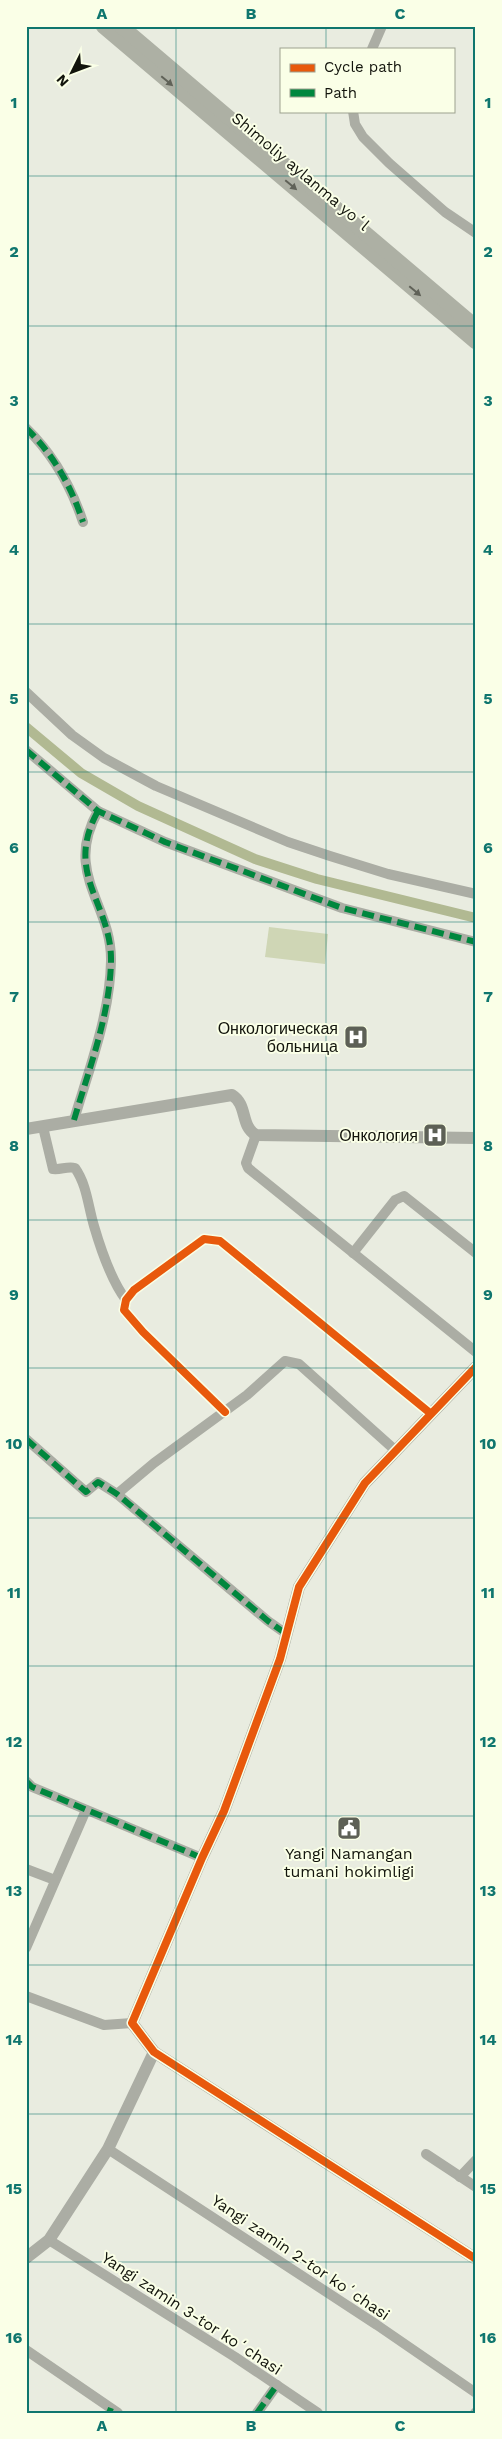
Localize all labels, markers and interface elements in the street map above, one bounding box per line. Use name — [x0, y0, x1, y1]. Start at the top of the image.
text: A — [97, 4, 108, 23]
text: B — [246, 4, 257, 23]
text: C — [395, 4, 406, 23]
north arrow — [48, 48, 98, 98]
legend — [280, 48, 454, 112]
text: Cycle path — [324, 58, 402, 76]
text: N — [53, 71, 72, 90]
one-way arrow — [161, 75, 174, 86]
text: Path — [324, 84, 357, 102]
text: 1 — [11, 93, 17, 112]
text: 1 — [485, 93, 491, 112]
street label: Shimoliy aylanma yoʻl — [228, 108, 373, 235]
one-way arrow — [285, 180, 298, 191]
text: 2 — [9, 242, 19, 261]
text: 2 — [483, 242, 493, 261]
one-way arrow — [408, 285, 421, 296]
text: 3 — [9, 391, 19, 410]
text: 3 — [483, 391, 493, 410]
text: 4 — [9, 540, 19, 559]
text: 4 — [483, 540, 493, 559]
text: 5 — [9, 689, 19, 708]
text: 5 — [483, 689, 493, 708]
text: 6 — [9, 838, 19, 857]
text: 6 — [483, 838, 493, 857]
text: 7 — [9, 987, 19, 1006]
text: 7 — [483, 987, 493, 1006]
place label: Онкологическая больница — [218, 1019, 338, 1056]
hospital icon: Онкологическая больница — [343, 1024, 369, 1050]
hospital icon: Онкология — [422, 1122, 448, 1148]
place label: Онкология — [339, 1126, 418, 1145]
text: 8 — [9, 1136, 19, 1155]
text: 8 — [483, 1136, 493, 1155]
text: 9 — [9, 1285, 19, 1304]
text: 9 — [483, 1285, 493, 1304]
text: 10 — [5, 1434, 23, 1453]
text: 10 — [479, 1434, 497, 1453]
text: 11 — [7, 1583, 21, 1602]
text: 11 — [481, 1583, 495, 1602]
text: 12 — [6, 1732, 22, 1751]
text: 12 — [480, 1732, 496, 1751]
public building icon: Yangi Namangan tumani hokimligi — [336, 1815, 362, 1841]
place label: Yangi Namangan tumani hokimligi — [284, 1844, 414, 1881]
text: 13 — [6, 1881, 22, 1900]
text: 13 — [480, 1881, 496, 1900]
text: 14 — [5, 2030, 23, 2049]
text: 14 — [479, 2030, 497, 2049]
text: 15 — [6, 2179, 22, 2198]
text: 15 — [480, 2179, 496, 2198]
street label: Yangi zamin 2-tor koʻchasi — [208, 2191, 393, 2324]
street label: Yangi zamin 3-tor koʻchasi — [98, 2248, 285, 2379]
text: 16 — [6, 2328, 23, 2347]
text: 16 — [480, 2328, 497, 2347]
text: A — [97, 2416, 108, 2435]
text: B — [246, 2416, 257, 2435]
text: C — [395, 2416, 406, 2435]

